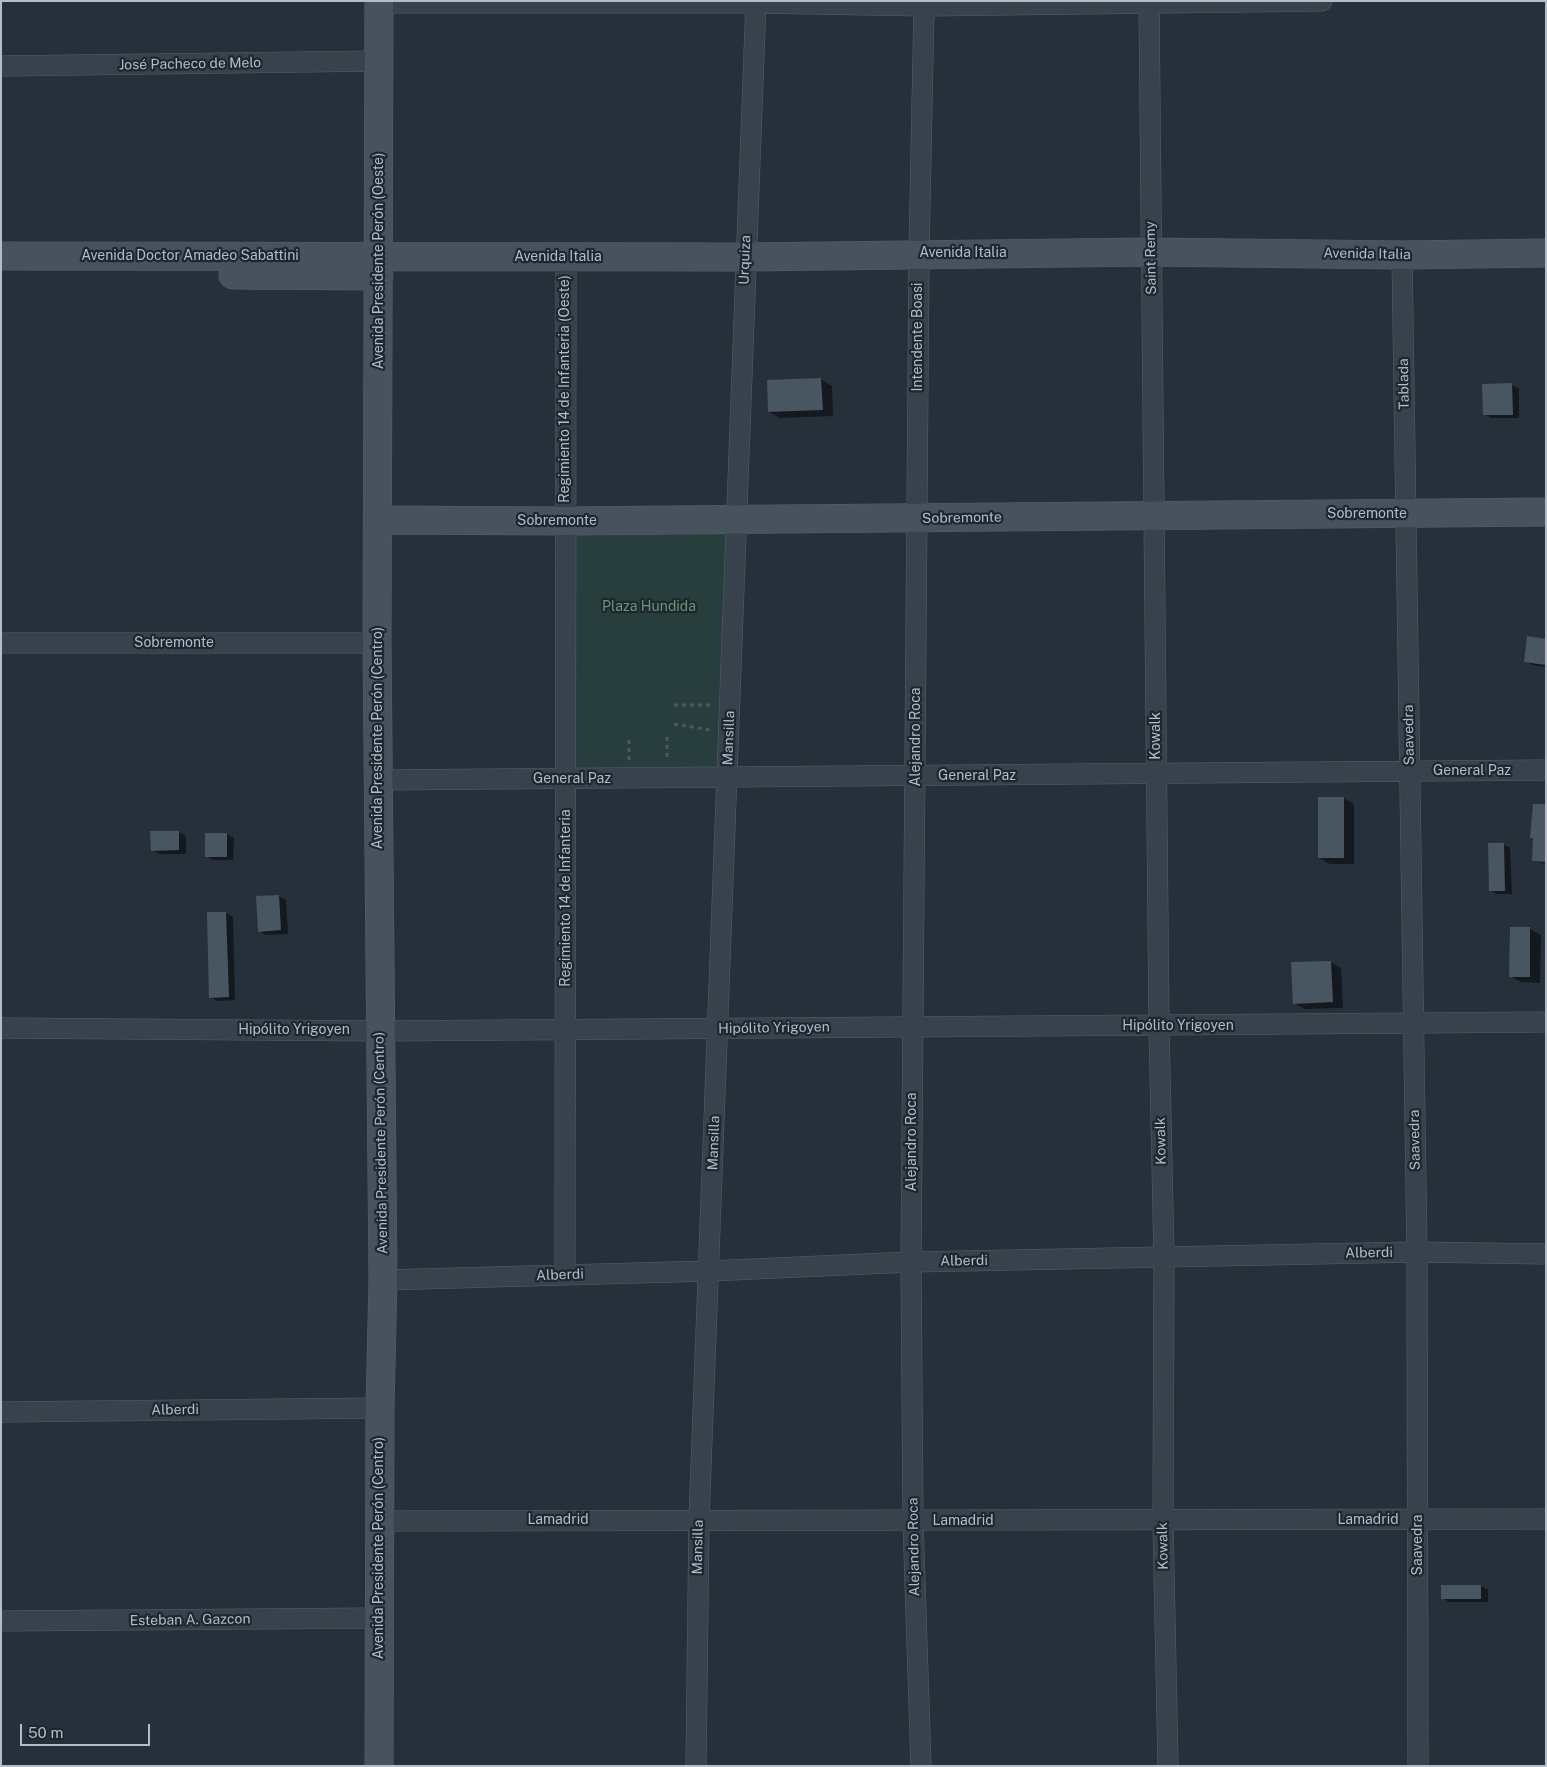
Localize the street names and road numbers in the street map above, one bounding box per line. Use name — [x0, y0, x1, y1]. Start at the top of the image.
street label: José Pacheco de Melo — [119, 54, 261, 74]
street label: Avenida Presidente Perón (Oeste) — [371, 153, 387, 369]
street label: Saint Remy — [1142, 221, 1160, 295]
street label: Urquiza — [736, 235, 754, 285]
street label: Avenida Italia — [919, 245, 1007, 261]
street label: Avenida Italia — [1323, 245, 1411, 263]
street label: Avenida Doctor Amadeo Sabattini — [81, 248, 299, 264]
street label: Avenida Italia — [514, 249, 602, 265]
street label: Regimiento 14 de Infanteria (Oeste) — [557, 275, 573, 503]
street label: Intendente Boasi — [910, 282, 926, 392]
street label: Tablada — [1395, 358, 1413, 410]
street label: Sobremonte — [1327, 506, 1407, 522]
street label: Sobremonte — [922, 509, 1002, 527]
street label: Sobremonte — [517, 513, 597, 529]
street label: Avenida Presidente Perón (Centro) — [370, 627, 386, 849]
street label: Sobremonte — [134, 635, 214, 651]
street label: Alejandro Roca — [908, 688, 924, 786]
street label: Saavedra — [1400, 704, 1418, 766]
street label: Mansilla — [720, 710, 738, 766]
street label: Kowalk — [1148, 712, 1164, 760]
street label: General Paz — [1433, 763, 1511, 779]
street label: General Paz — [938, 768, 1016, 784]
street label: General Paz — [533, 771, 611, 787]
street label: Regimiento 14 de Infanteria — [558, 809, 574, 987]
street label: Hipólito Yrigoyen — [1122, 1018, 1234, 1034]
street label: Hipólito Yrigoyen — [718, 1019, 830, 1037]
street label: Hipólito Yrigoyen — [238, 1022, 350, 1038]
street label: Avenida Presidente Perón (Centro) — [371, 1032, 391, 1254]
street label: Alejandro Roca — [904, 1093, 920, 1191]
street label: Saavedra — [1406, 1109, 1424, 1171]
street label: Mansilla — [705, 1115, 723, 1171]
street label: Kowalk — [1152, 1117, 1170, 1165]
street label: Alberdi — [1345, 1244, 1393, 1262]
street label: Alberdi — [940, 1252, 988, 1270]
street label: Alberdi — [536, 1266, 584, 1284]
street label: Alberdi — [151, 1401, 199, 1419]
street label: Avenida Presidente Perón (Centro) — [371, 1437, 387, 1659]
street label: Alejandro Roca — [905, 1497, 923, 1597]
street label: Lamadrid — [527, 1512, 589, 1528]
street label: Lamadrid — [1337, 1512, 1399, 1528]
street label: Lamadrid — [932, 1513, 994, 1529]
street label: Saavedra — [1410, 1515, 1426, 1575]
street label: Mansilla — [689, 1520, 707, 1574]
street label: Kowalk — [1154, 1522, 1172, 1570]
street label: Esteban A. Gazcon — [129, 1611, 251, 1629]

